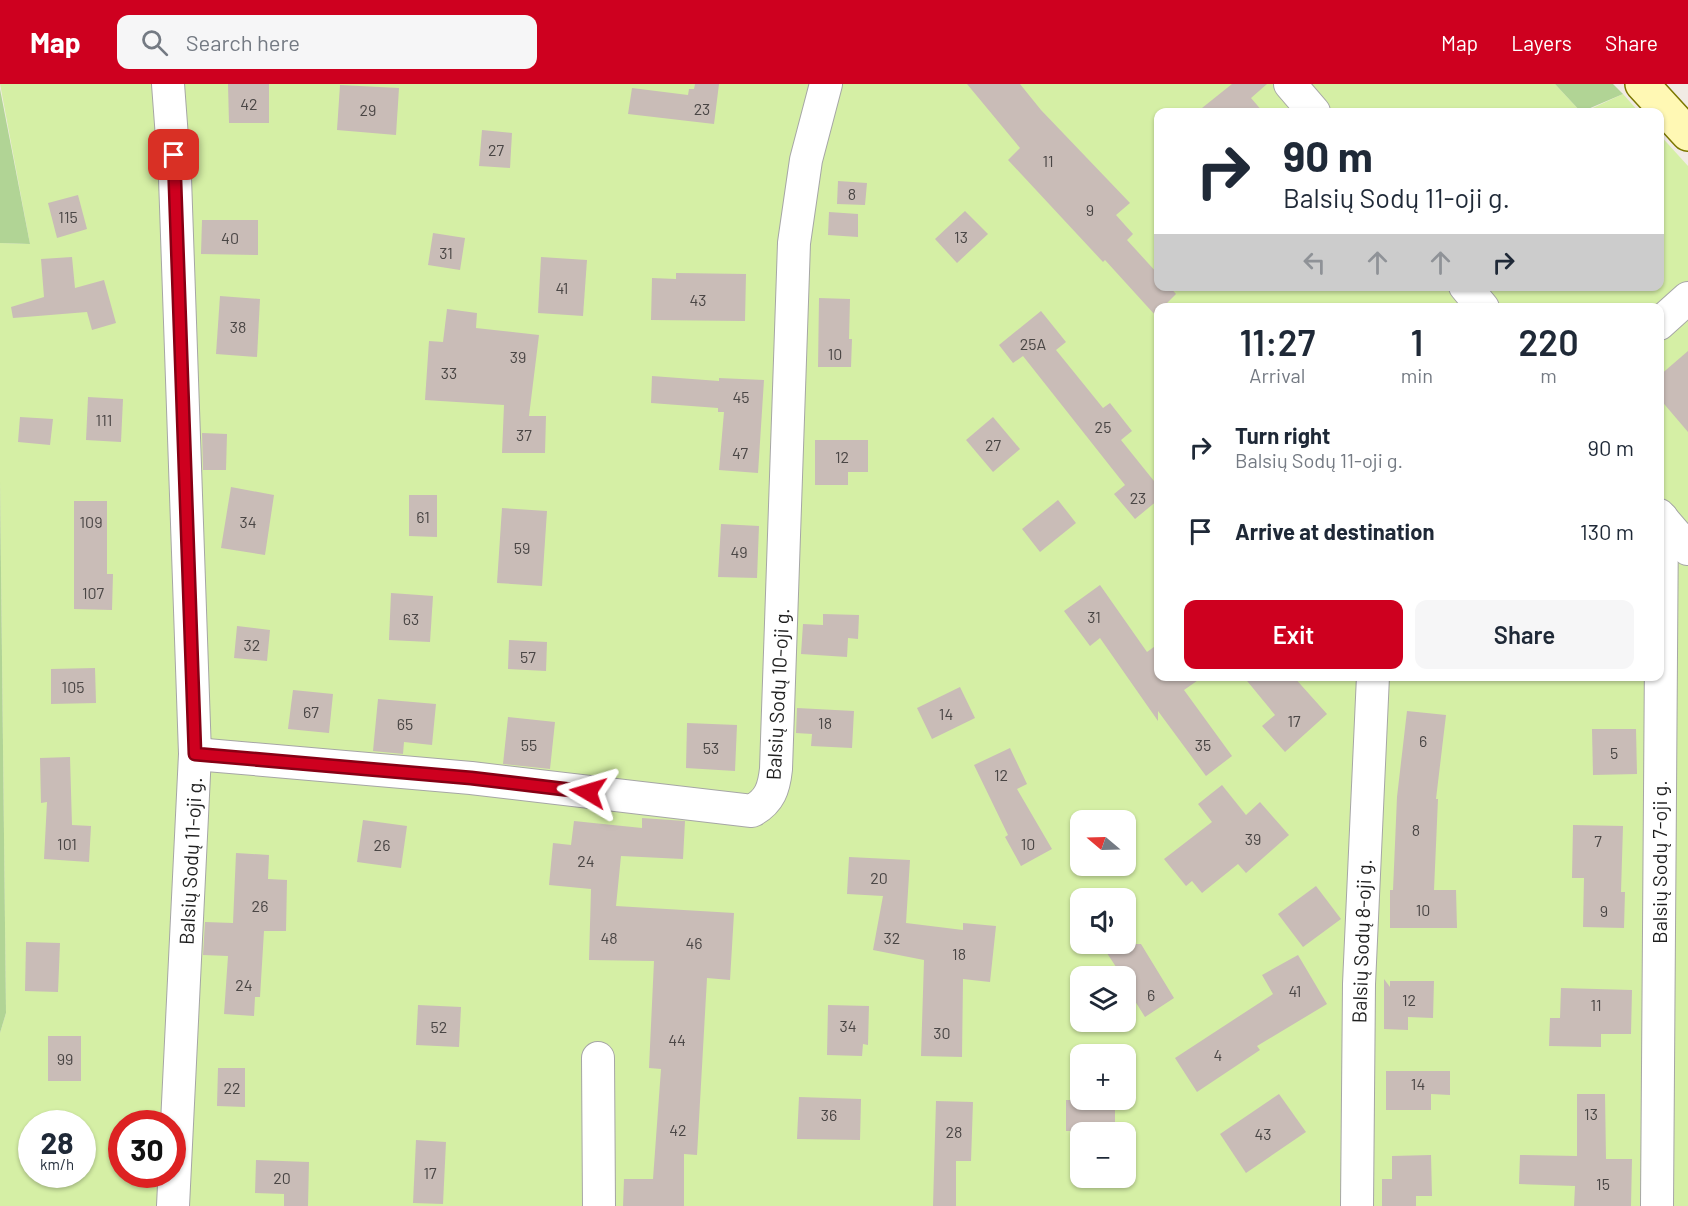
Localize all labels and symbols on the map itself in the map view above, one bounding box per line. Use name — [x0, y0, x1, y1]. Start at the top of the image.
house number: 42 — [240, 94, 258, 113]
house number: 23 — [694, 99, 710, 118]
house number: 29 — [360, 100, 376, 119]
pin — [148, 129, 199, 180]
house number: 27 — [488, 140, 504, 159]
house number: 11 — [1042, 151, 1054, 170]
house number: 8 — [848, 184, 856, 203]
house number: 9 — [1086, 200, 1094, 219]
house number: 115 — [58, 207, 78, 226]
house number: 13 — [954, 227, 968, 246]
house number: 40 — [221, 228, 239, 247]
house number: 31 — [439, 243, 453, 262]
house number: 41 — [556, 278, 568, 297]
house number: 43 — [689, 290, 707, 309]
house number: 38 — [230, 317, 246, 336]
house number: 25A — [1020, 334, 1047, 353]
house number: 10 — [828, 344, 842, 363]
house number: 39 — [510, 347, 526, 366]
house number: 33 — [441, 363, 457, 382]
house number: 45 — [732, 387, 750, 406]
house number: 111 — [96, 410, 112, 429]
house number: 25 — [1095, 417, 1111, 436]
house number: 37 — [516, 425, 532, 444]
house number: 27 — [985, 435, 1001, 454]
house number: 47 — [732, 443, 748, 462]
house number: 12 — [835, 447, 849, 466]
house number: 23 — [1130, 488, 1146, 507]
house number: 61 — [416, 507, 430, 526]
house number: 109 — [80, 512, 102, 531]
house number: 34 — [239, 512, 257, 531]
house number: 59 — [514, 538, 530, 557]
house number: 49 — [730, 542, 748, 561]
house number: 107 — [82, 583, 105, 602]
street label: Balsių Sodų 10-oji g. — [761, 607, 793, 781]
house number: 31 — [1087, 607, 1101, 626]
house number: 63 — [403, 609, 419, 628]
house number: 32 — [244, 635, 260, 654]
house number: 57 — [520, 647, 536, 666]
house number: 105 — [62, 677, 84, 696]
house number: 67 — [303, 702, 319, 721]
house number: 14 — [939, 704, 953, 723]
house number: 17 — [1287, 711, 1301, 730]
house number: 18 — [818, 713, 832, 732]
house number: 65 — [397, 714, 413, 733]
house number: 6 — [1419, 731, 1427, 750]
house number: 55 — [521, 735, 537, 754]
house number: 35 — [1195, 735, 1211, 754]
house number: 53 — [703, 738, 719, 757]
house number: 5 — [1610, 743, 1618, 762]
position arrow — [556, 760, 620, 824]
house number: 12 — [994, 765, 1008, 784]
street label: Balsių Sodų 11-oji g. — [174, 776, 206, 946]
street label: Balsių Sodų 7-oji g. — [1647, 780, 1671, 944]
north arrow — [1070, 810, 1136, 876]
house number: 8 — [1412, 820, 1420, 839]
house number: 39 — [1245, 829, 1261, 848]
house number: 7 — [1594, 831, 1602, 850]
house number: 101 — [57, 834, 77, 853]
house number: 10 — [1021, 834, 1035, 853]
house number: 26 — [374, 835, 390, 854]
house number: 24 — [577, 851, 595, 870]
street label: Balsių Sodų 8-oji g. — [1346, 858, 1376, 1024]
house number: 20 — [870, 868, 888, 887]
house number: 26 — [252, 896, 268, 915]
house number: 10 — [1416, 900, 1430, 919]
house number: 9 — [1600, 901, 1608, 920]
house number: 48 — [600, 928, 618, 947]
house number: 32 — [884, 928, 900, 947]
house number: 46 — [685, 933, 703, 952]
house number: 18 — [952, 944, 966, 963]
house number: 24 — [235, 975, 253, 994]
house number: 41 — [1289, 981, 1301, 1000]
house number: 6 — [1147, 985, 1155, 1004]
house number: 12 — [1402, 990, 1416, 1009]
house number: 11 — [1590, 995, 1602, 1014]
house number: 34 — [839, 1016, 857, 1035]
house number: 52 — [431, 1017, 447, 1036]
house number: 30 — [933, 1023, 951, 1042]
house number: 44 — [668, 1030, 686, 1049]
house number: 4 — [1214, 1045, 1222, 1064]
house number: 99 — [57, 1049, 73, 1068]
house number: 14 — [1411, 1074, 1425, 1093]
house number: 22 — [223, 1078, 241, 1097]
house number: 13 — [1584, 1104, 1598, 1123]
house number: 36 — [821, 1105, 837, 1124]
speed limit sign: 30 — [108, 1110, 186, 1188]
house number: 42 — [669, 1120, 687, 1139]
house number: 28 — [946, 1122, 962, 1141]
house number: 43 — [1254, 1124, 1272, 1143]
house number: 17 — [423, 1163, 437, 1182]
house number: 20 — [273, 1168, 291, 1187]
house number: 15 — [1596, 1174, 1610, 1193]

